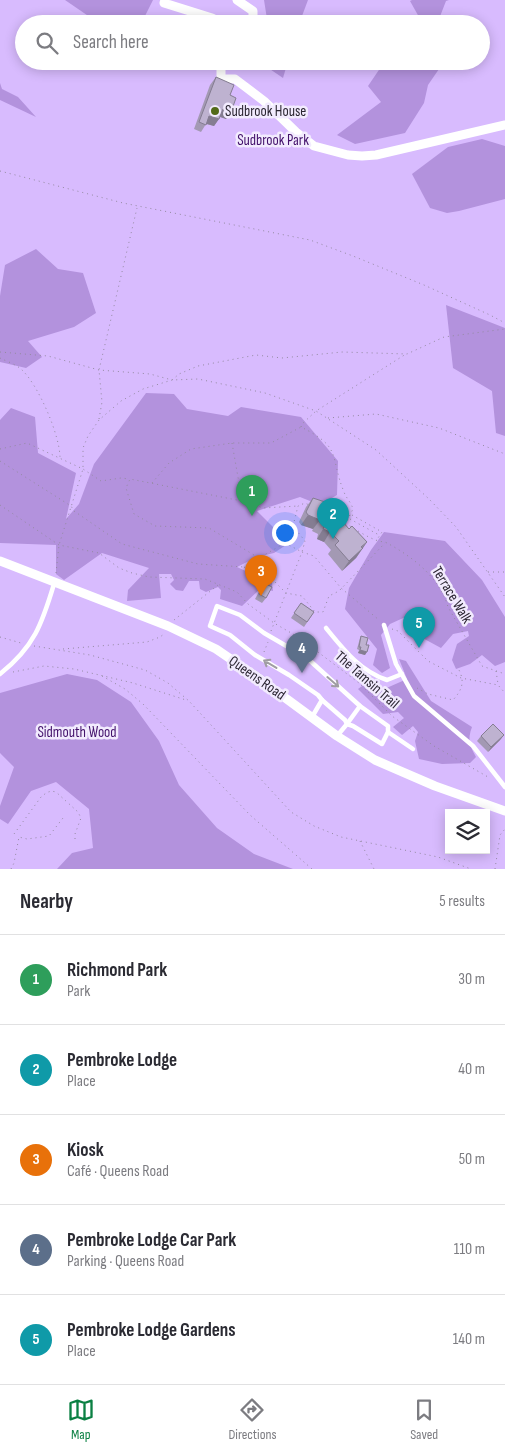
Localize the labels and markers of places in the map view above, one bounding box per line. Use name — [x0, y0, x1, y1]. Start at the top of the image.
place label: Sudbrook House — [225, 102, 306, 121]
marker: Sudbrook House — [209, 105, 221, 117]
pin: 1 — [236, 475, 268, 516]
pin: 2 — [317, 498, 349, 539]
pin: 3 — [245, 555, 277, 596]
pin: 5 — [403, 607, 435, 648]
pin: 4 — [286, 632, 318, 673]

